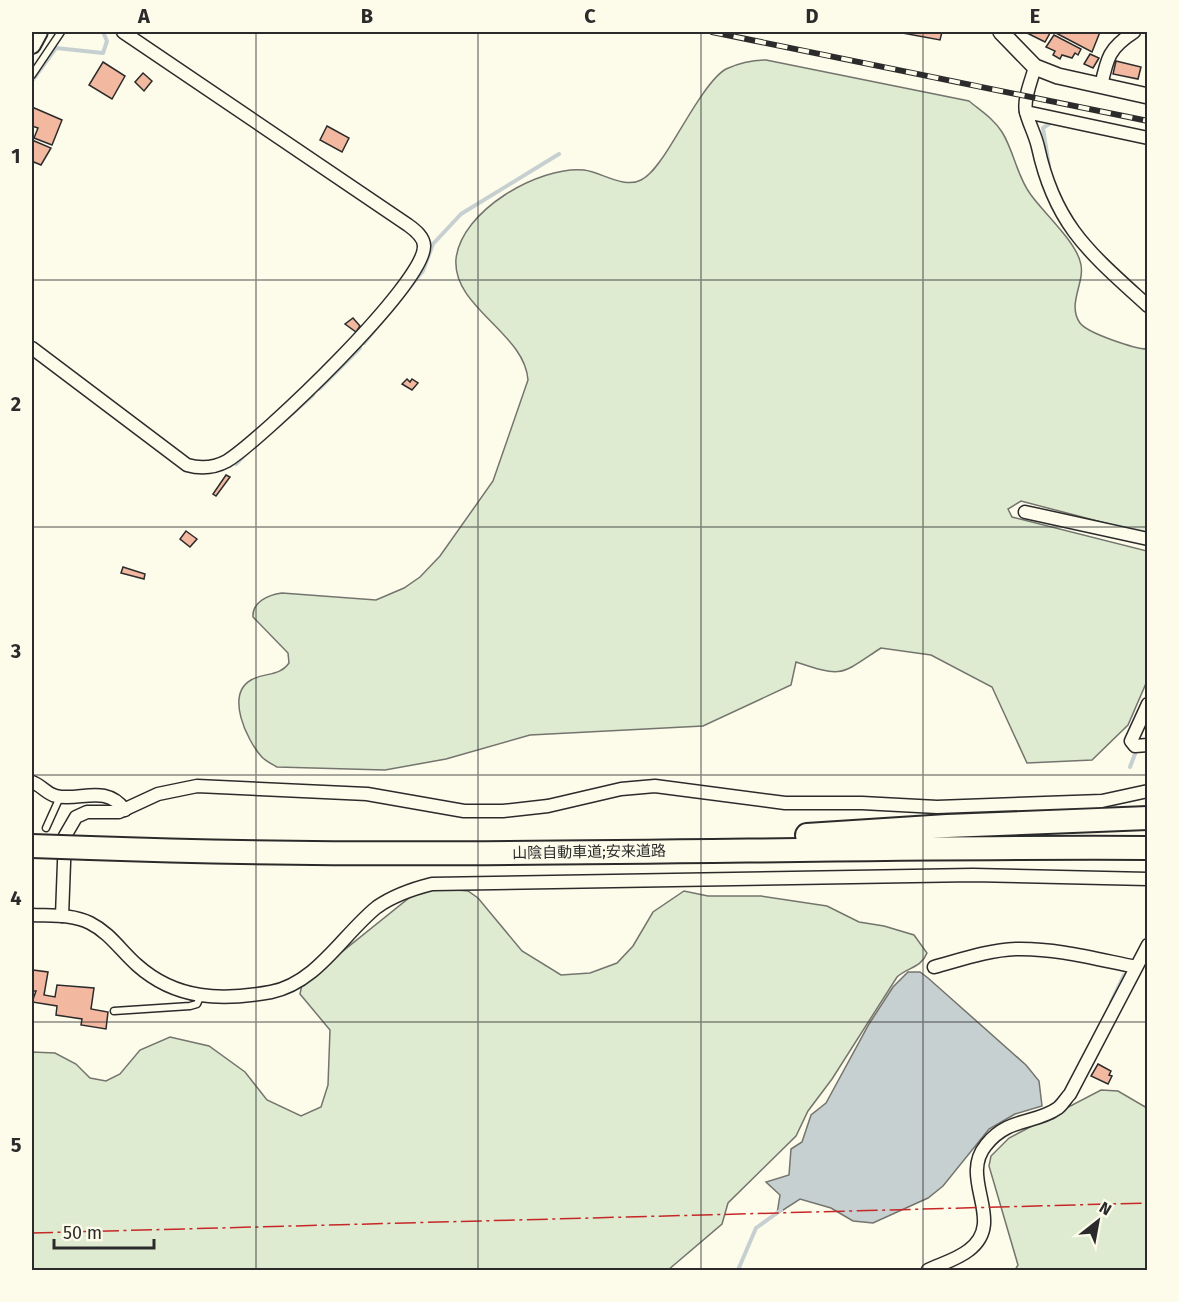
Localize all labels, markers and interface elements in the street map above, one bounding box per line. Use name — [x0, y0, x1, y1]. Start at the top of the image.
text: A — [137, 4, 151, 28]
text: B — [361, 4, 373, 28]
text: C — [584, 4, 596, 28]
text: D — [805, 4, 819, 28]
text: E — [1030, 4, 1040, 28]
text: 1 — [11, 144, 21, 168]
text: 2 — [11, 392, 21, 416]
text: 3 — [10, 639, 21, 663]
street label: 山陰自動車道;安来道路 — [512, 842, 666, 862]
text: 4 — [10, 886, 22, 910]
text: 5 — [11, 1133, 22, 1157]
north arrow — [1068, 1191, 1128, 1251]
text: N — [1096, 1198, 1115, 1219]
scale bar — [54, 1212, 154, 1250]
text: 50 m — [63, 1222, 102, 1244]

